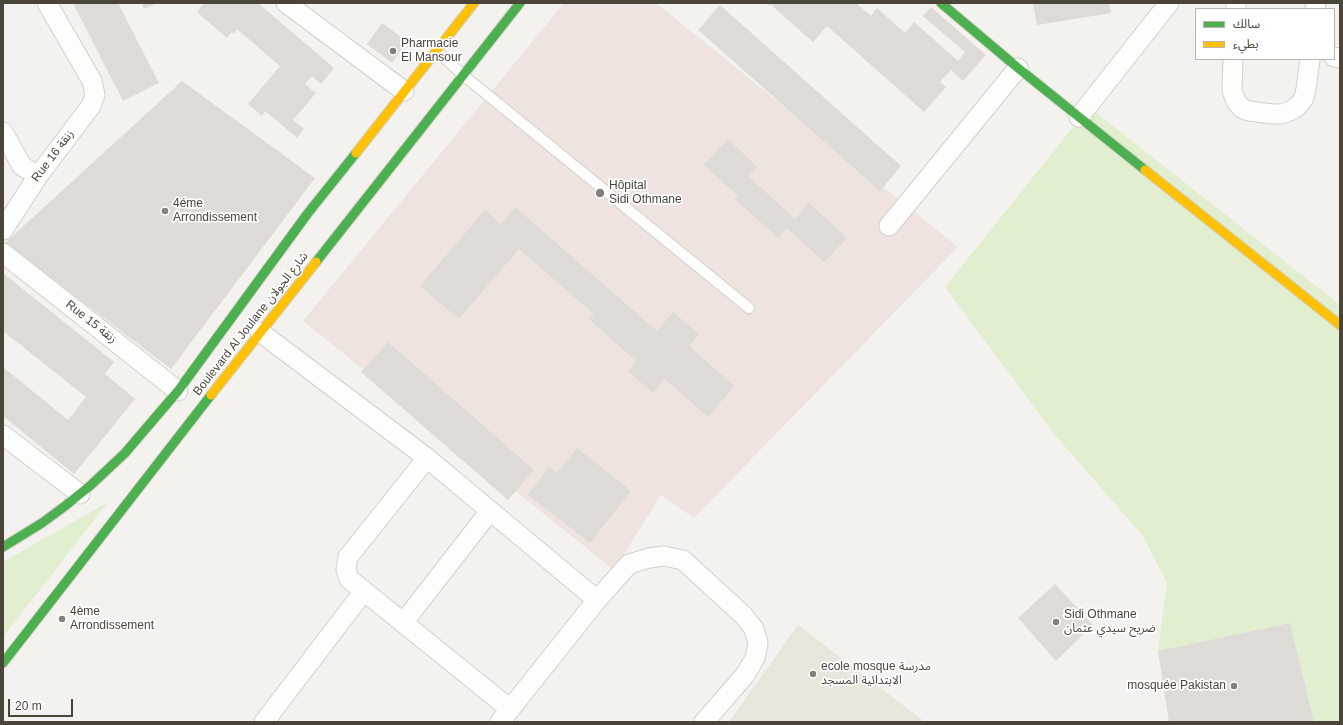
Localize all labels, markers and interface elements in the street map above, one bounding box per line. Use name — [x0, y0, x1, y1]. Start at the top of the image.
legend — [1195, 8, 1335, 60]
text: سالك — [1233, 17, 1260, 31]
place label: Pharmacie El Mansour — [401, 37, 462, 65]
text: بطيء — [1233, 37, 1259, 51]
marker: Pharmacie El Mansour — [388, 46, 398, 56]
street label: Rue 16 زنقة — [29, 127, 77, 185]
place label: Hôpital Sidi Othmane — [609, 179, 682, 207]
marker: Hôpital Sidi Othmane — [594, 187, 606, 199]
place label: 4éme Arrondissement — [173, 197, 257, 225]
marker: 4éme Arrondissement — [160, 206, 170, 216]
street label: Boulevard Al Joulane شارع الجولان — [191, 249, 311, 399]
street label: Rue 15 زنقة — [63, 298, 119, 346]
place label: 4ème Arrondissement — [70, 605, 154, 633]
place label: Sidi Othmane ضريح سيدي عثمان — [1064, 608, 1156, 636]
marker: 4ème Arrondissement — [57, 614, 67, 624]
marker: Sidi Othmane ضريح سيدي عثمان — [1051, 617, 1061, 627]
place label: ecole mosque مدرسة الابتدائية المسجد — [821, 660, 931, 688]
marker: ecole mosque مدرسة الابتدائية المسجد — [808, 669, 818, 679]
place label: mosquée Pakistan — [1127, 679, 1226, 693]
marker: mosquée Pakistan — [1229, 681, 1239, 691]
scale bar — [10, 691, 75, 717]
text: 20 m — [15, 699, 42, 713]

